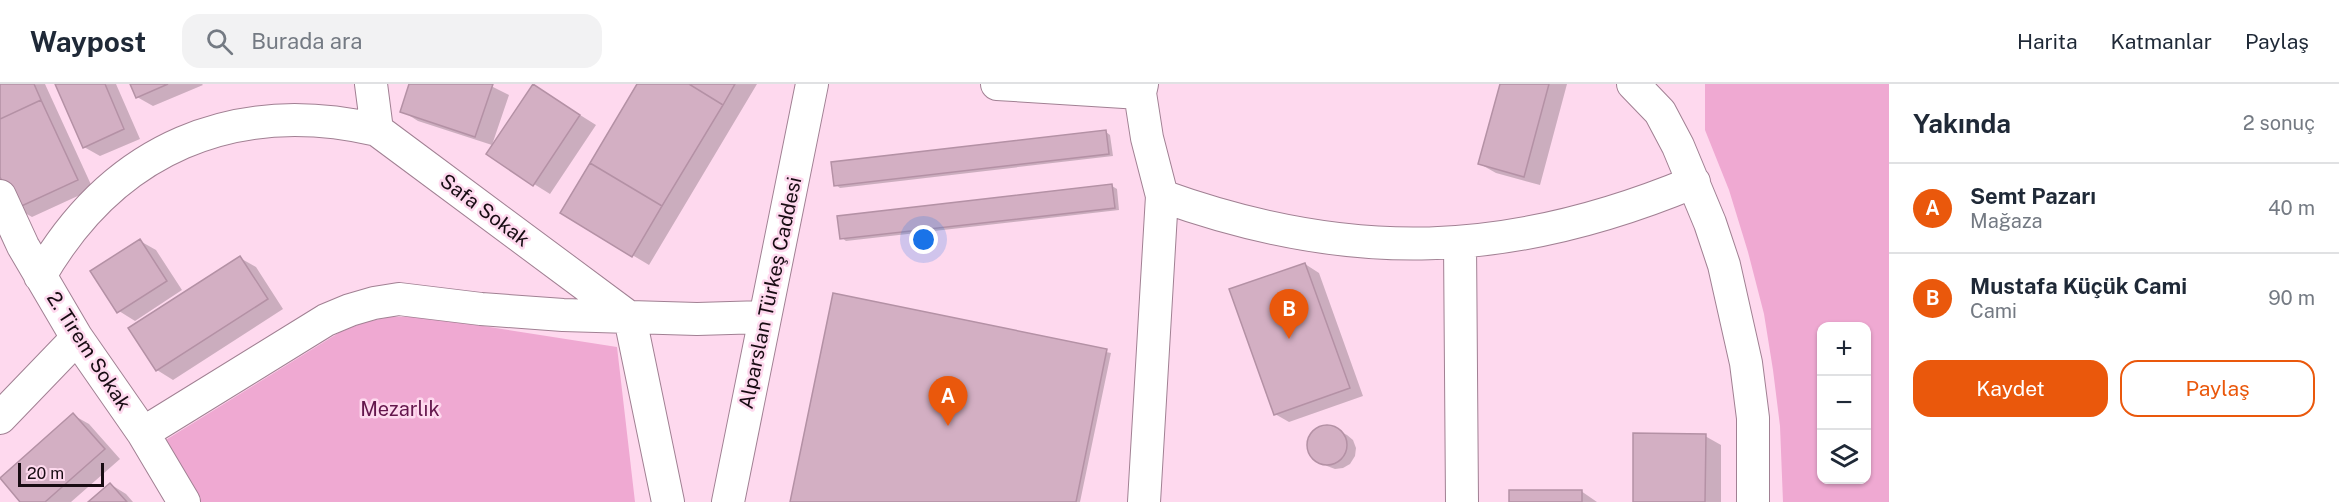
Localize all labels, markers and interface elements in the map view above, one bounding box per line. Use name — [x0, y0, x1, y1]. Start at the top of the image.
search box — [182, 14, 602, 68]
text: Waypost — [30, 25, 146, 58]
icon: search — [203, 25, 236, 58]
text: Burada ara — [251, 28, 362, 54]
text: Harita — [2017, 29, 2078, 54]
text: Katmanlar — [2111, 29, 2212, 54]
text: Paylaş — [2245, 29, 2309, 54]
text: Yakında — [1913, 108, 2011, 139]
text: 2 sonuç — [2243, 111, 2315, 135]
street label: Safa Sokak — [435, 169, 535, 251]
street label: Alparslan Türkeş Caddesi — [734, 175, 806, 411]
text: Semt Pazarı — [1970, 183, 2096, 209]
text: A — [1925, 196, 1940, 220]
text: 40 m — [2268, 196, 2315, 220]
text: Mağaza — [1970, 209, 2043, 233]
your location — [909, 225, 938, 254]
text: Mustafa Küçük Cami — [1970, 273, 2187, 299]
text: B — [1926, 286, 1939, 310]
text: 90 m — [2268, 286, 2315, 310]
street label: 2. Tirem Sokak — [42, 287, 136, 415]
pin: B — [1270, 290, 1308, 339]
text: Cami — [1970, 299, 2017, 323]
map controls — [1817, 322, 1871, 484]
button: + — [1817, 322, 1871, 376]
button: Kaydet — [1913, 360, 2108, 417]
button: Paylaş — [2120, 360, 2315, 417]
pin: A — [928, 376, 968, 426]
button: − — [1817, 376, 1871, 430]
park label: Mezarlık — [360, 397, 440, 421]
button: layers — [1817, 430, 1871, 484]
scale bar — [18, 460, 104, 488]
text: 20 m — [27, 464, 64, 483]

